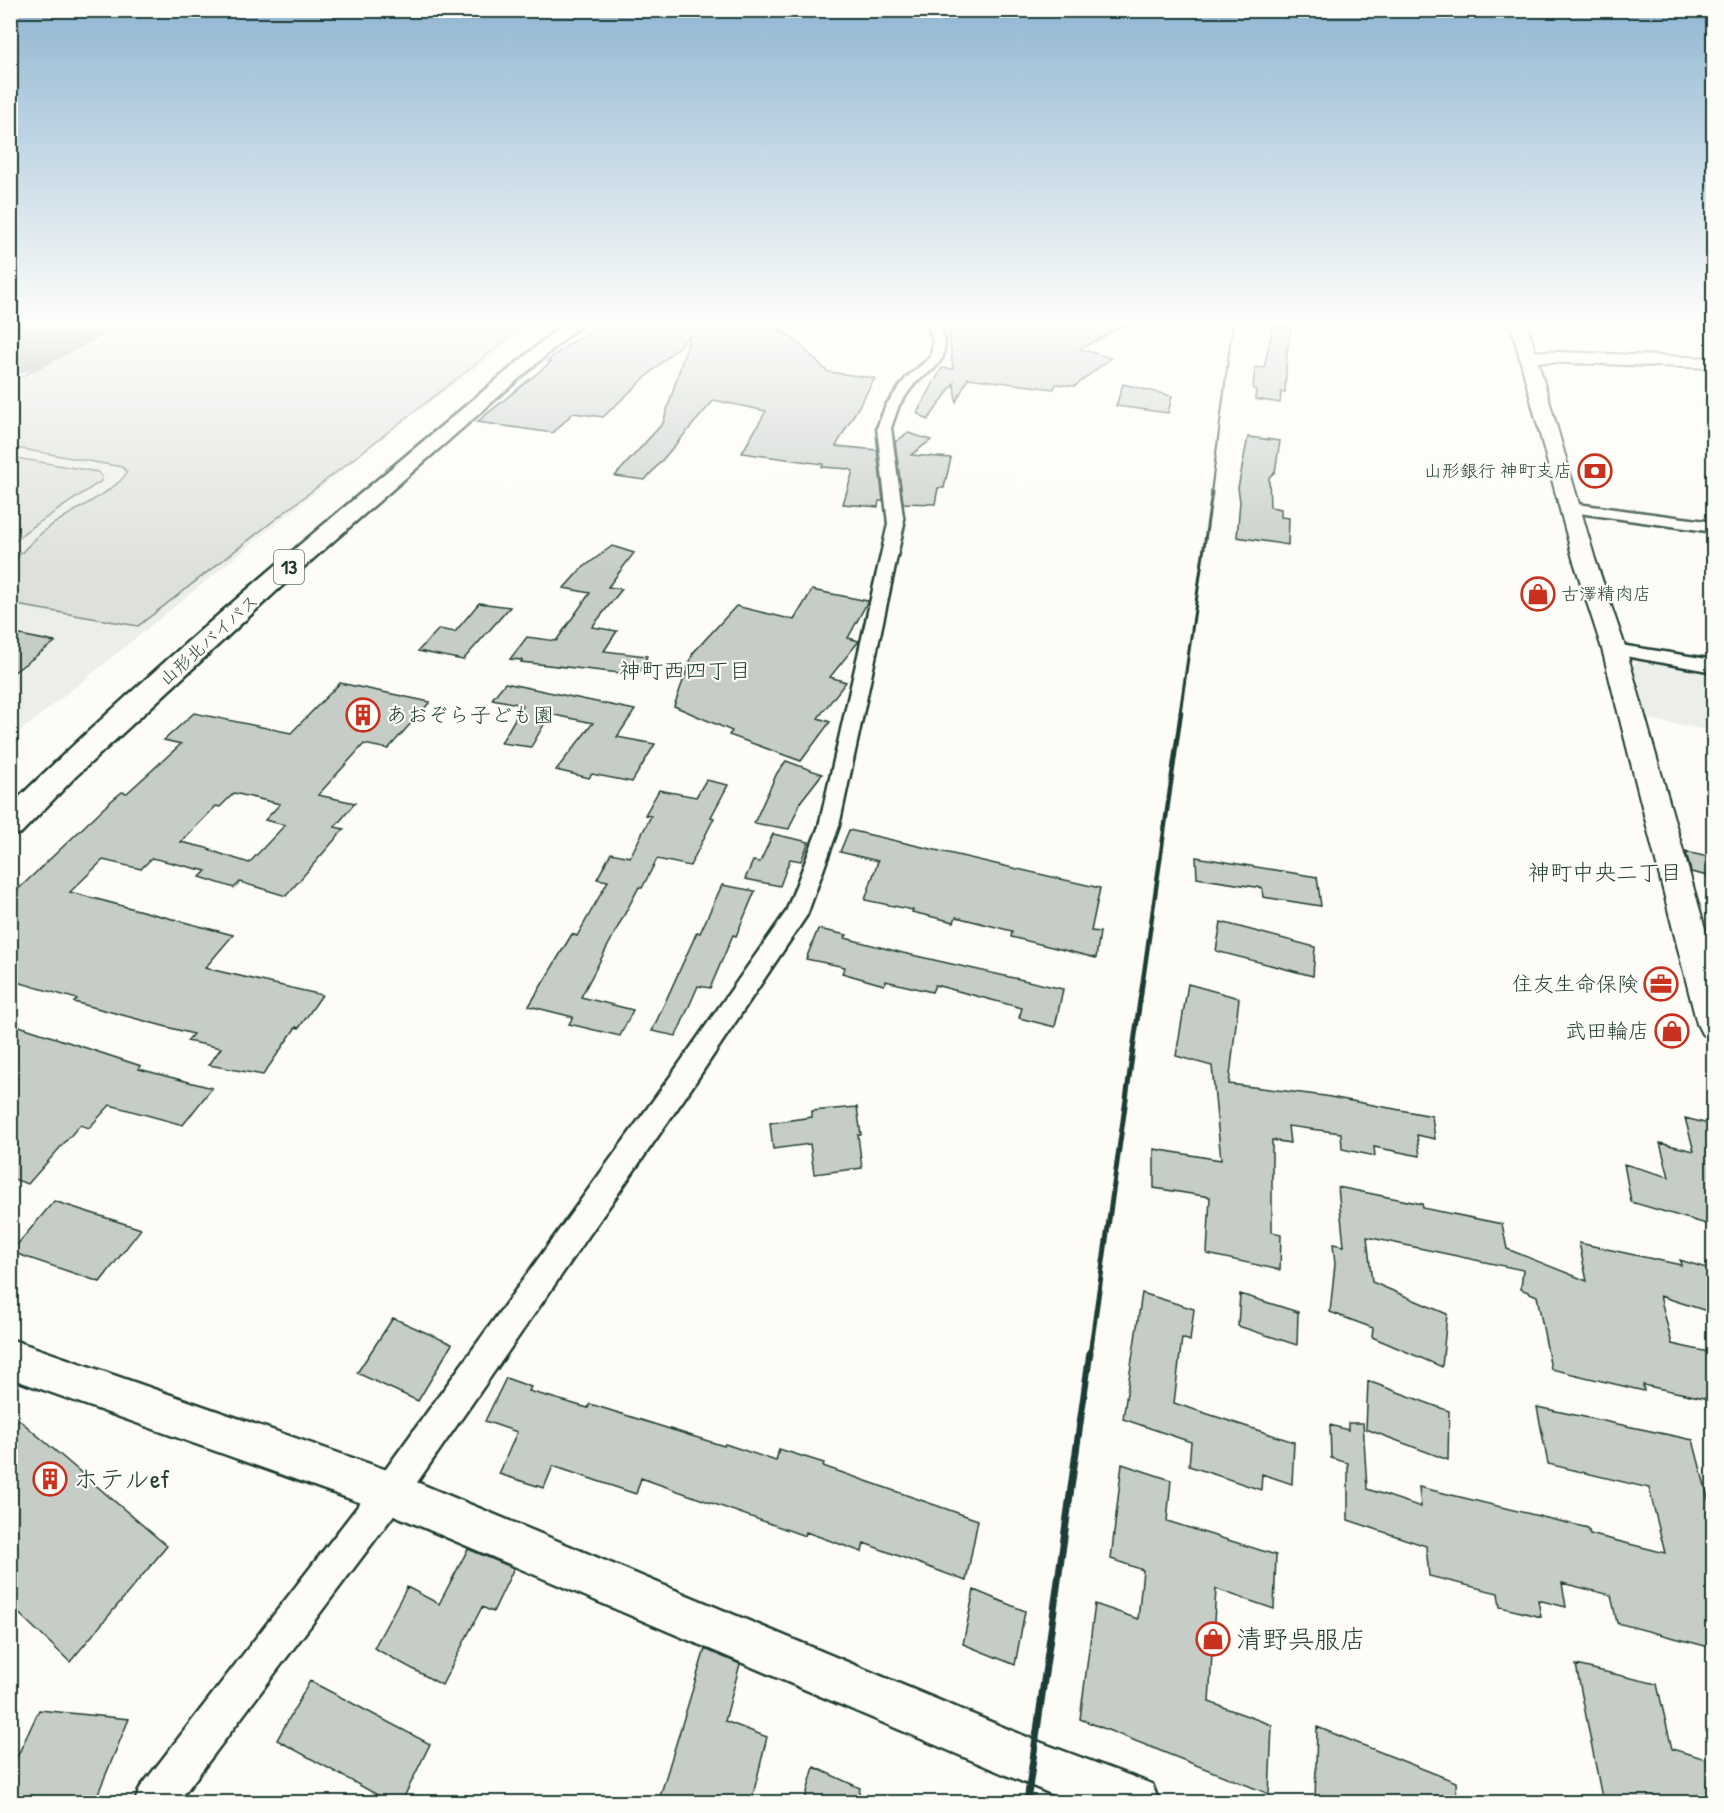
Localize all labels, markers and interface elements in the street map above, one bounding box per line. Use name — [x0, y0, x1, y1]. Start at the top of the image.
bank icon: 山形銀行 神町支店 — [1577, 453, 1613, 489]
place label: 山形銀行 神町支店 — [1424, 458, 1572, 483]
road number: 13 — [274, 550, 304, 584]
shop icon: 古澤精肉店 — [1520, 576, 1556, 612]
place label: 古澤精肉店 — [1561, 581, 1651, 606]
street label: 山形北バイパス — [154, 588, 264, 691]
district label: 神町西四丁目 — [619, 655, 751, 685]
building icon: あおぞら子ども園 — [345, 697, 381, 733]
place label: あおぞら子ども園 — [386, 700, 554, 729]
district label: 神町中央二丁目 — [1528, 857, 1682, 887]
office icon: 住友生命保険 — [1643, 966, 1679, 1002]
place label: 住友生命保険 — [1512, 969, 1638, 998]
shop icon: 武田輪店 — [1654, 1013, 1690, 1049]
place label: 武田輪店 — [1565, 1016, 1649, 1045]
building icon: ホテルef — [32, 1461, 68, 1497]
place label: ホテルef — [73, 1461, 170, 1496]
shop icon: 清野呉服店 — [1195, 1621, 1231, 1657]
place label: 清野呉服店 — [1236, 1621, 1366, 1656]

